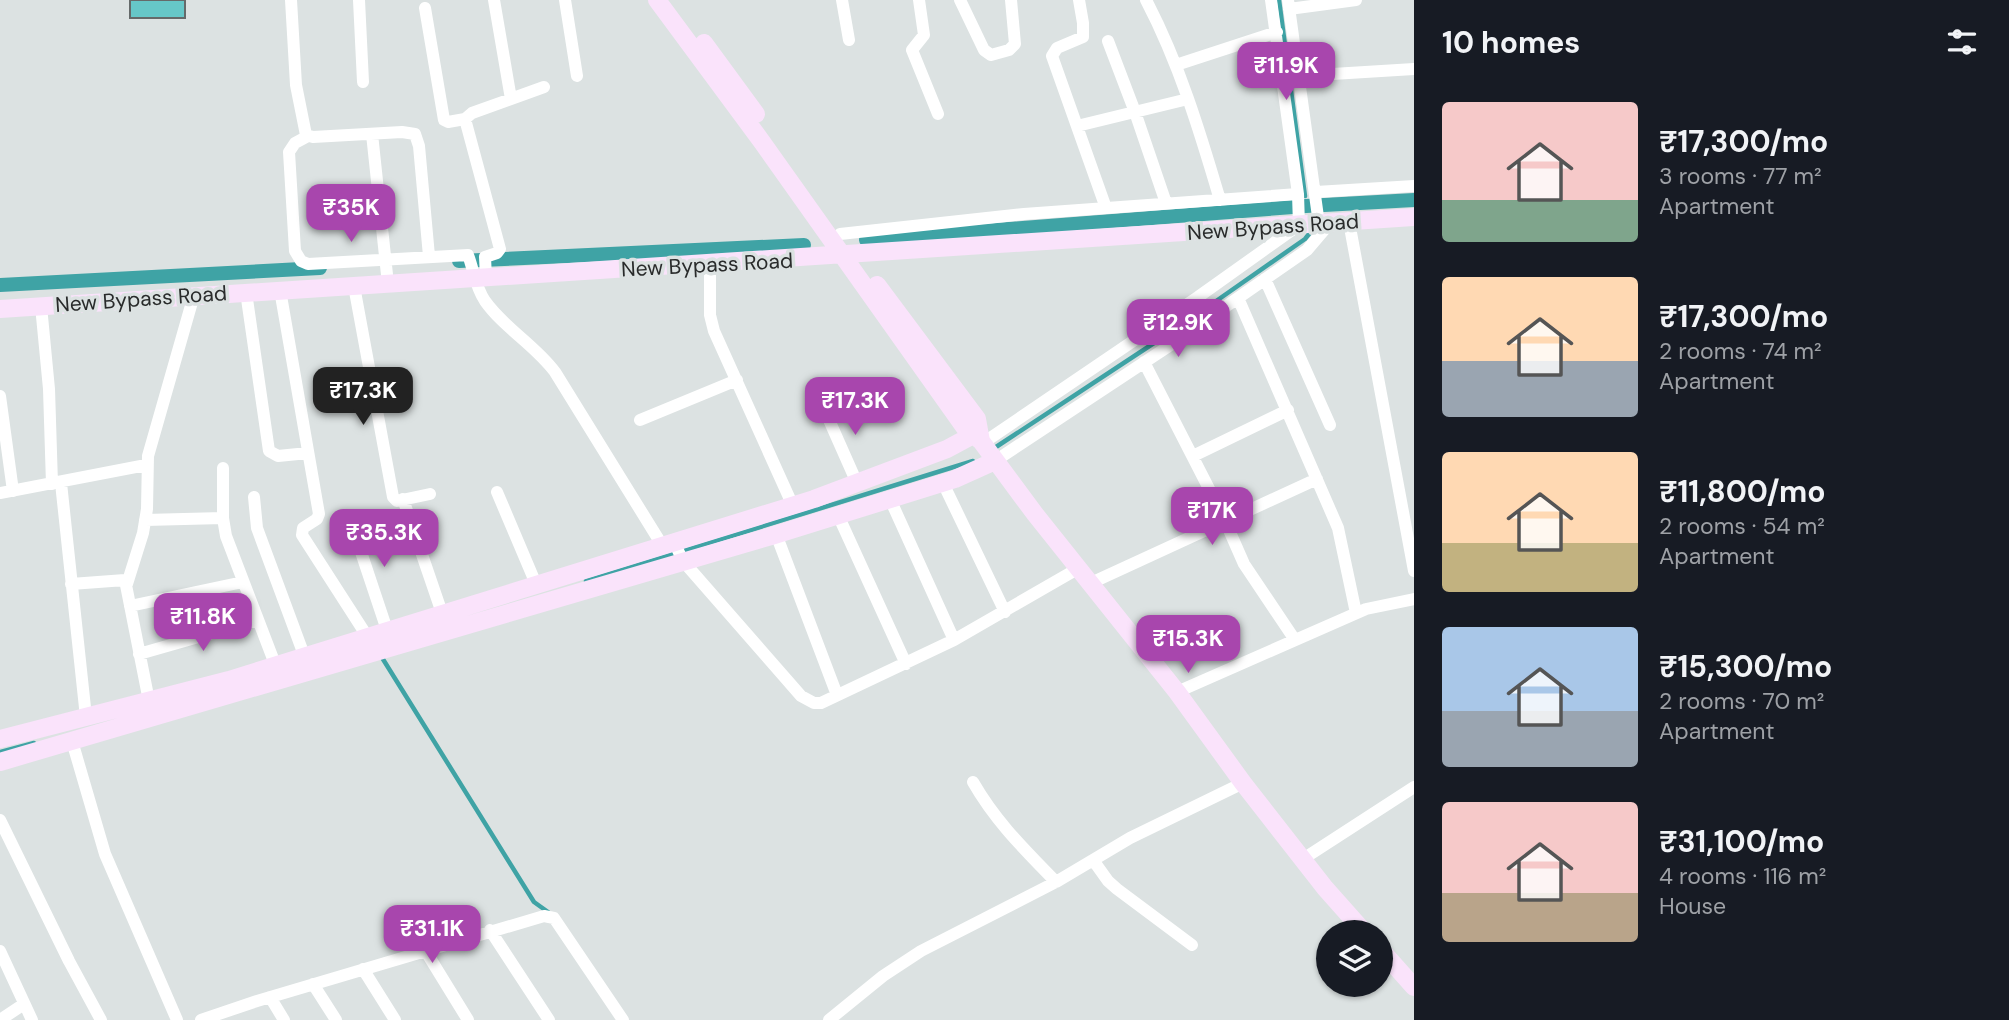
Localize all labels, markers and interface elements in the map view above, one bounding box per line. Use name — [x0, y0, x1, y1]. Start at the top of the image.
text: 10 homes — [1442, 23, 1580, 62]
icon: filters — [1943, 23, 1981, 61]
pin: ₹11.9K — [1229, 42, 1343, 102]
text: ₹11.9K — [1253, 50, 1319, 80]
text: ₹17,300/mo — [1659, 122, 1828, 161]
icon: home — [1498, 130, 1582, 214]
text: 3 rooms · 77 m² — [1659, 161, 1822, 191]
pin: ₹35K — [310, 184, 392, 244]
text: Apartment — [1659, 191, 1774, 221]
text: ₹35K — [322, 192, 380, 222]
street label: New Bypass Road — [1186, 207, 1360, 247]
street label: New Bypass Road — [620, 247, 794, 283]
street label: New Bypass Road — [54, 279, 228, 319]
text: ₹17,300/mo — [1659, 297, 1828, 336]
pin: ₹12.9K — [1121, 300, 1235, 359]
icon: home — [1498, 305, 1582, 389]
text: ₹12.9K — [1143, 307, 1213, 337]
text: 2 rooms · 74 m² — [1659, 336, 1822, 366]
text: Apartment — [1659, 366, 1774, 396]
pin: ₹17.3K — [306, 368, 420, 427]
text: ₹17.3K — [329, 375, 397, 405]
pin: ₹17.3K — [798, 378, 912, 437]
text: ₹17.3K — [821, 385, 889, 415]
text: ₹11,800/mo — [1659, 472, 1825, 511]
icon: home — [1498, 480, 1582, 564]
pin: ₹17K — [1171, 488, 1253, 547]
text: ₹17K — [1187, 495, 1237, 525]
pin: ₹35.3K — [327, 510, 441, 569]
text: 2 rooms · 54 m² — [1659, 511, 1825, 541]
text: ₹35.3K — [345, 517, 423, 547]
text: Apartment — [1659, 541, 1774, 571]
pin: ₹11.8K — [146, 594, 260, 653]
text: ₹11.8K — [170, 601, 236, 631]
pin: ₹15.3K — [1131, 616, 1245, 675]
text: ₹15.3K — [1152, 623, 1224, 653]
text: ₹15,300/mo — [1659, 647, 1832, 686]
icon: home — [1498, 655, 1582, 739]
text: 2 rooms · 70 m² — [1659, 686, 1824, 716]
text: Apartment — [1659, 716, 1774, 746]
text: ₹31,100/mo — [1659, 822, 1824, 861]
icon: home — [1498, 830, 1582, 914]
text: 4 rooms · 116 m² — [1659, 861, 1826, 891]
text: House — [1659, 891, 1726, 921]
pin: ₹31.1K — [375, 906, 489, 965]
text: ₹31.1K — [400, 913, 464, 943]
map controls — [1316, 920, 1393, 997]
button: layers — [1316, 920, 1393, 997]

